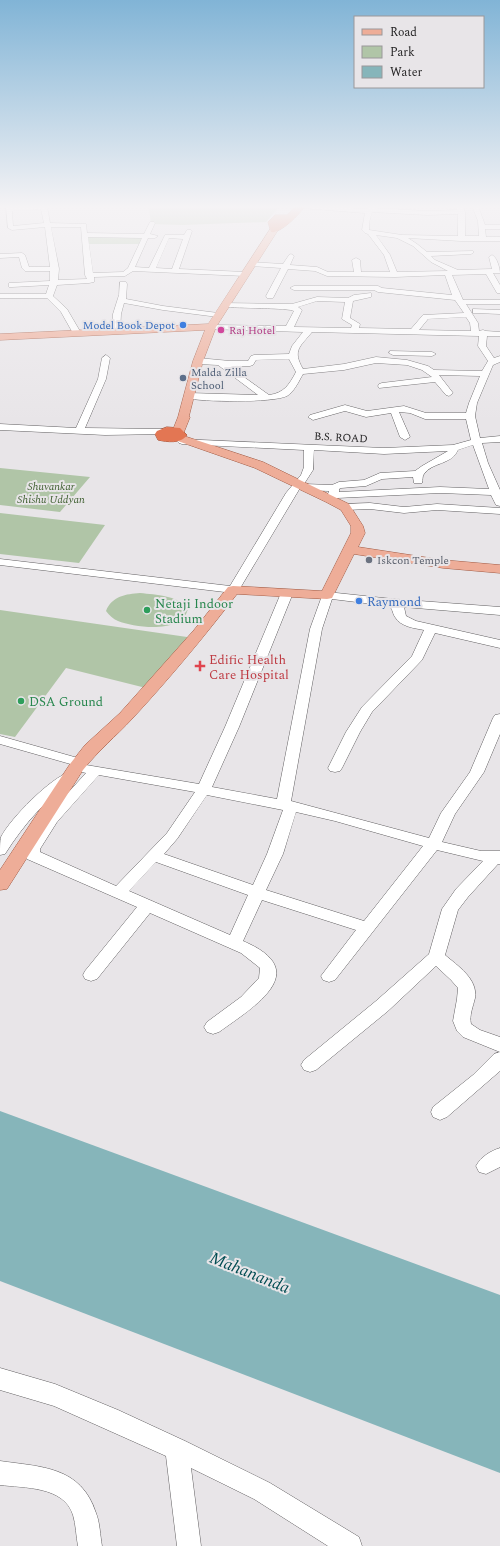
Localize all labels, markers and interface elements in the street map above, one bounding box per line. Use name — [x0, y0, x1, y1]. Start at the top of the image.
legend — [354, 16, 484, 88]
text: Road — [390, 23, 417, 42]
text: Park — [390, 43, 415, 62]
text: Water — [390, 63, 422, 82]
place label: Model Book Depot — [83, 317, 175, 334]
marker: Model Book Depot — [178, 320, 188, 330]
place label: Raj Hotel — [229, 322, 275, 339]
marker: Raj Hotel — [216, 325, 226, 335]
place label: Malda Zilla School — [191, 364, 247, 394]
marker: Malda Zilla School — [178, 373, 188, 383]
street label: B.S. ROAD — [314, 428, 368, 447]
park label: Shuvankar Shishu Uddyan — [17, 478, 85, 508]
place label: Iskcon Temple — [377, 552, 449, 569]
marker: Iskcon Temple — [364, 555, 374, 565]
place label: Raymond — [367, 592, 421, 612]
place label: Netaji Indoor Stadium — [155, 594, 233, 629]
marker: Raymond — [354, 596, 364, 606]
marker: Netaji Indoor Stadium — [142, 605, 152, 615]
place label: Edific Health Care Hospital — [209, 650, 289, 685]
marker: Edific Health Care Hospital — [194, 660, 206, 672]
place label: DSA Ground — [29, 692, 103, 712]
marker: DSA Ground — [16, 696, 26, 706]
water label: Mahananda — [205, 1245, 294, 1301]

